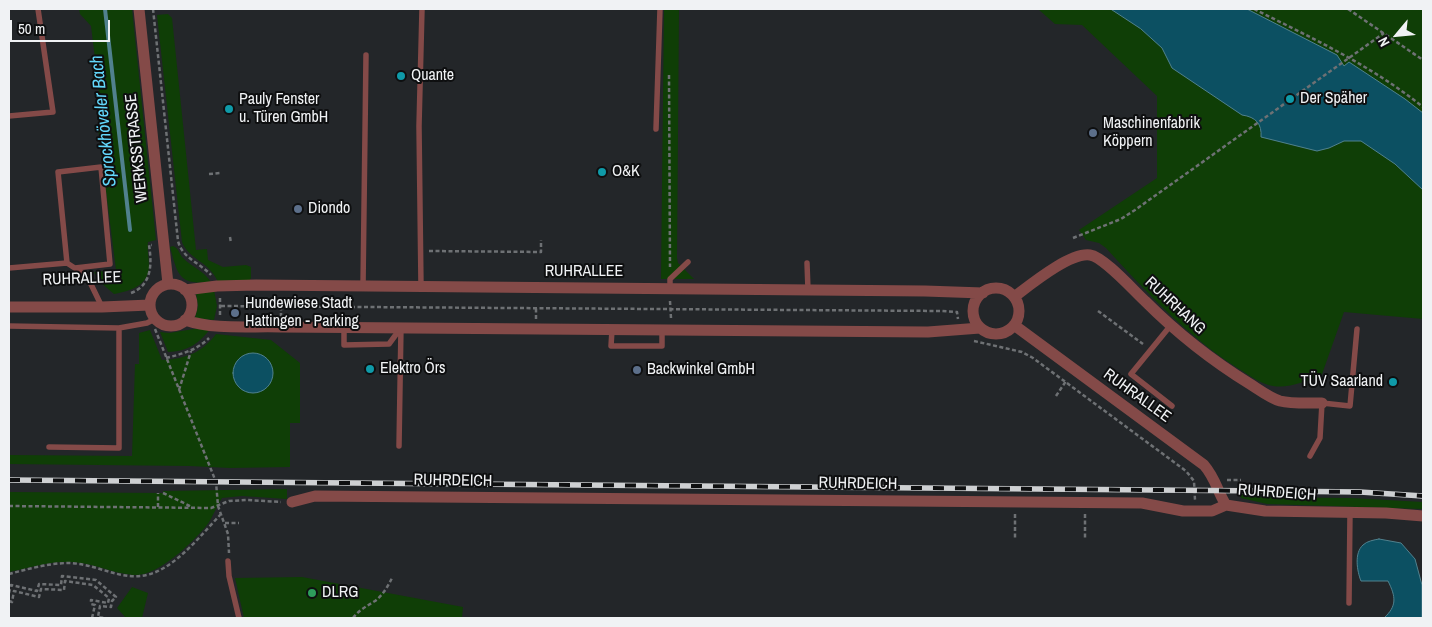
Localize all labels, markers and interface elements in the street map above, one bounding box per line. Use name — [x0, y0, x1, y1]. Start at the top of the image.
scale bar — [12, 10, 112, 42]
north arrow — [1372, 10, 1422, 60]
text: 50 m — [18, 18, 45, 39]
text: N — [1374, 34, 1394, 50]
water label: Sprockhöveler Bach — [86, 54, 122, 188]
place label: Quante — [411, 66, 454, 86]
marker: Quante — [395, 70, 407, 82]
place label: Der Späher — [1300, 89, 1367, 109]
place label: Pauly Fenster u. Türen GmbH — [239, 90, 328, 128]
street label: WERKSSTRASSE — [122, 93, 152, 203]
marker: Der Späher — [1284, 93, 1296, 105]
marker: Pauly Fenster u. Türen GmbH — [223, 103, 235, 115]
place label: Maschinenfabrik Köppern — [1103, 114, 1200, 152]
marker: Maschinenfabrik Köppern — [1087, 127, 1099, 139]
place label: O&K — [612, 162, 640, 182]
marker: O&K — [596, 166, 608, 178]
place label: Diondo — [308, 199, 350, 219]
marker: Diondo — [292, 203, 304, 215]
street label: RUHRALLEE — [545, 262, 623, 282]
street label: RUHRALLEE — [42, 268, 122, 290]
street label: RUHRHANG — [1141, 273, 1209, 339]
place label: Hundewiese Stadt Hattingen - Parking — [245, 294, 359, 332]
marker: Hundewiese Stadt Hattingen - Parking — [229, 307, 241, 319]
place label: Elektro Örs — [380, 359, 446, 379]
place label: Backwinkel GmbH — [647, 360, 755, 380]
marker: Elektro Örs — [364, 363, 376, 375]
marker: Backwinkel GmbH — [631, 364, 643, 376]
street label: RUHRALLEE — [1100, 365, 1174, 427]
place label: TÜV Saarland — [1301, 372, 1383, 392]
marker: TÜV Saarland — [1387, 376, 1399, 388]
street label: RUHRDEICH — [413, 471, 493, 491]
street label: RUHRDEICH — [818, 474, 898, 494]
street label: RUHRDEICH — [1237, 481, 1317, 505]
place label: DLRG — [322, 583, 358, 603]
marker: DLRG — [306, 587, 318, 599]

